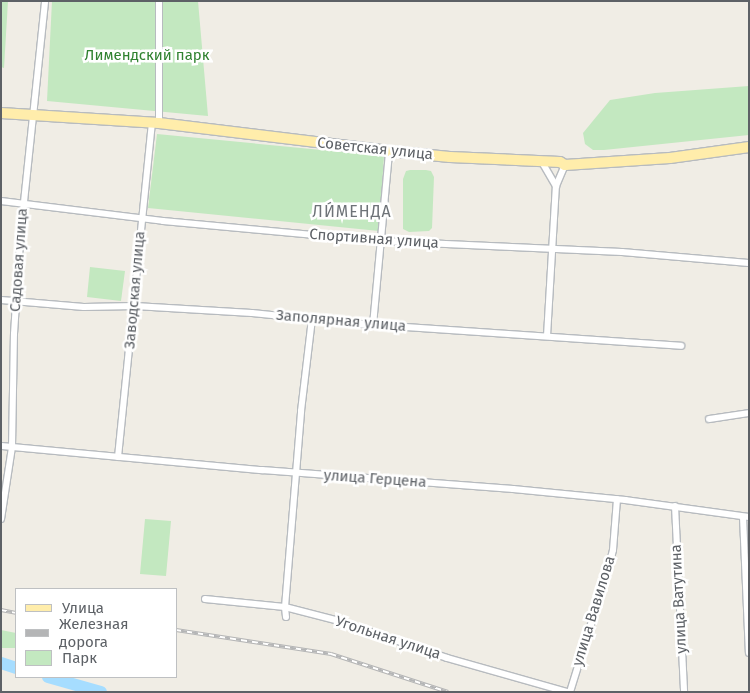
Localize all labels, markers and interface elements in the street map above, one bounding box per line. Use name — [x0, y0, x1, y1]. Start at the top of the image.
park label: Лимендский парк — [85, 47, 209, 65]
street label: Советская улица — [316, 134, 434, 164]
district label: ЛИ́МЕНДА — [311, 202, 393, 222]
street label: Садовая улица — [6, 207, 32, 313]
street label: Спортивная улица — [309, 226, 439, 252]
street label: Заводская улица — [121, 230, 149, 350]
street label: Заполярная улица — [275, 306, 407, 336]
street label: улица Герцена — [323, 466, 427, 492]
street label: улица Ватутина — [667, 544, 691, 654]
street label: улица Вавилова — [569, 554, 619, 668]
legend — [15, 588, 178, 678]
text: Улица — [62, 599, 104, 617]
street label: Угольная улица — [333, 612, 443, 664]
text: Железная дорога — [59, 615, 128, 651]
text: Парк — [62, 649, 97, 667]

